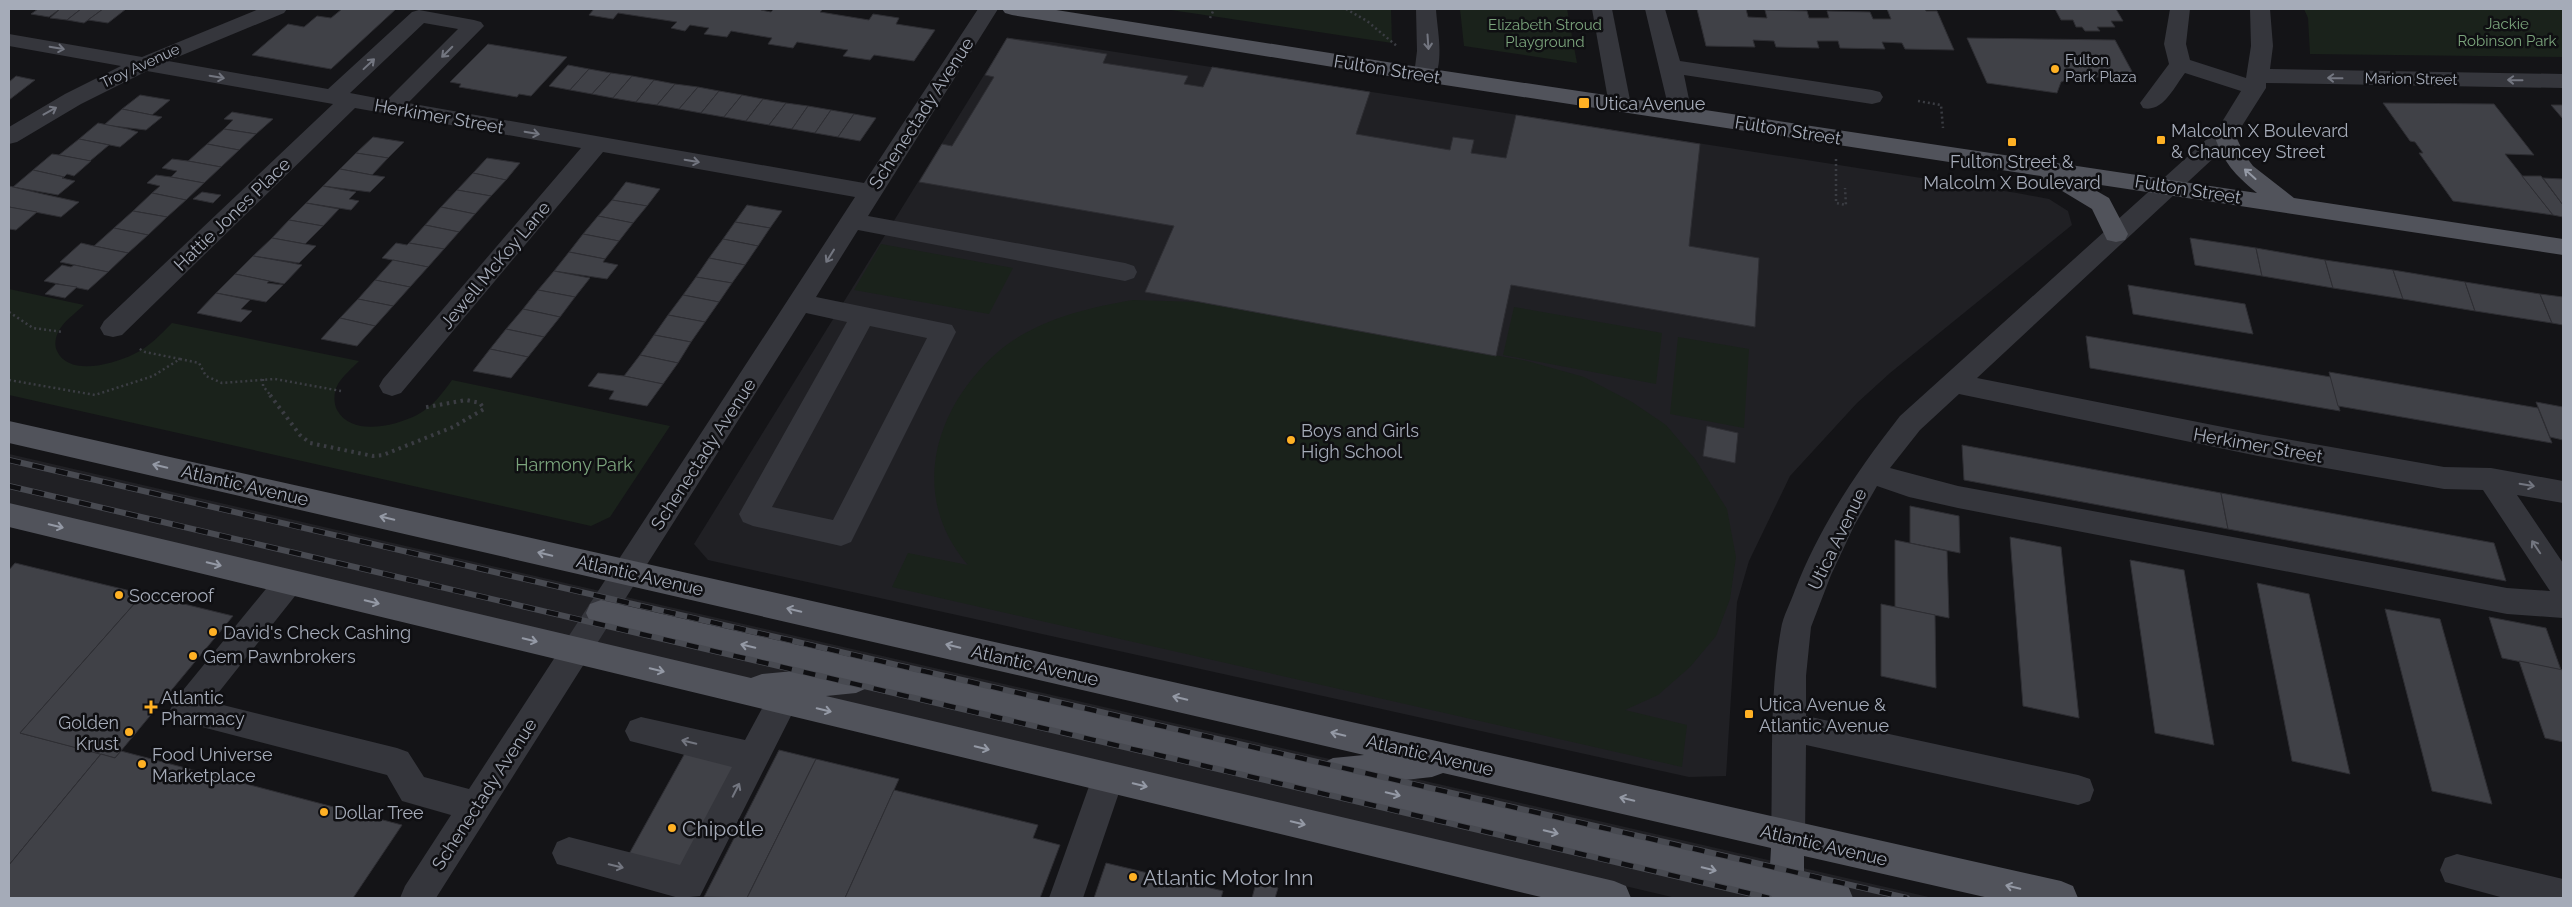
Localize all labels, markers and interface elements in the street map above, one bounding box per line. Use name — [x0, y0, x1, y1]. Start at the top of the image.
park label: Jackie Robinson Park — [2457, 15, 2557, 50]
park label: Elizabeth Stroud Playground — [1488, 16, 1602, 51]
street label: Schenectady Avenue — [864, 33, 978, 193]
one-way arrow — [1423, 34, 1432, 50]
street label: Troy Avenue — [98, 40, 183, 92]
one-way arrow — [48, 44, 64, 54]
one-way arrow — [441, 46, 453, 58]
street label: Fulton Street — [1332, 50, 1442, 88]
place label: Fulton Park Plaza — [2065, 51, 2137, 86]
one-way arrow — [362, 58, 375, 70]
marker: Fulton Park Plaza — [2049, 63, 2061, 75]
street label: Marion Street — [2364, 69, 2458, 89]
one-way arrow — [208, 72, 224, 82]
one-way arrow — [2327, 73, 2343, 83]
one-way arrow — [2507, 76, 2523, 85]
place label: Utica Avenue — [1595, 93, 1706, 114]
street label: Herkimer Street — [373, 94, 505, 138]
marker: Utica Avenue — [1577, 96, 1591, 110]
one-way arrow — [42, 105, 57, 115]
street label: Fulton Street — [1733, 111, 1843, 149]
place label: Malcolm X Boulevard & Chauncey Street — [2171, 120, 2349, 162]
one-way arrow — [523, 128, 539, 138]
marker: Malcolm X Boulevard & Chauncey Street — [2155, 134, 2167, 146]
marker: Fulton Street & Malcolm X Boulevard — [2006, 136, 2018, 148]
place label: Fulton Street & Malcolm X Boulevard — [1923, 151, 2101, 193]
street label: Hattie Jones Place — [170, 153, 295, 275]
one-way arrow — [683, 157, 699, 166]
one-way arrow — [2243, 168, 2256, 180]
street label: Fulton Street — [2133, 170, 2243, 208]
street label: Jewell McKoy Lane — [436, 197, 555, 333]
one-way arrow — [824, 249, 835, 263]
street label: Schenectady Avenue — [646, 374, 760, 534]
place label: Boys and Girls High School — [1301, 420, 1419, 462]
street label: Herkimer Street — [2192, 423, 2324, 467]
marker: Boys and Girls High School — [1285, 434, 1297, 446]
park label: Harmony Park — [515, 454, 633, 475]
street label: Atlantic Avenue — [179, 460, 311, 510]
one-way arrow — [153, 461, 169, 470]
one-way arrow — [2519, 481, 2535, 491]
street label: Utica Avenue — [1803, 484, 1871, 593]
one-way arrow — [379, 513, 395, 522]
one-way arrow — [48, 522, 64, 531]
one-way arrow — [2531, 540, 2541, 554]
one-way arrow — [538, 549, 554, 558]
street label: Atlantic Avenue — [574, 550, 706, 600]
one-way arrow — [206, 560, 222, 569]
place label: Socceroof — [129, 585, 215, 606]
marker: Socceroof — [113, 589, 125, 601]
one-way arrow — [364, 598, 380, 607]
one-way arrow — [787, 605, 803, 614]
place label: David's Check Cashing — [223, 622, 411, 643]
marker: David's Check Cashing — [207, 626, 219, 638]
one-way arrow — [522, 636, 538, 645]
street label: Atlantic Avenue — [969, 640, 1101, 690]
one-way arrow — [740, 641, 756, 650]
one-way arrow — [945, 641, 961, 650]
place label: Gem Pawnbrokers — [203, 646, 356, 667]
marker: Gem Pawnbrokers — [187, 650, 199, 662]
one-way arrow — [648, 666, 664, 675]
place label: Atlantic Pharmacy — [161, 687, 245, 729]
one-way arrow — [1172, 693, 1188, 702]
place label: Utica Avenue & Atlantic Avenue — [1759, 694, 1889, 736]
marker: Atlantic Pharmacy — [145, 701, 157, 713]
one-way arrow — [815, 706, 831, 715]
marker: Utica Avenue & Atlantic Avenue — [1743, 708, 1755, 720]
place label: Golden Krust — [58, 712, 119, 754]
street label: Schenectady Avenue — [427, 714, 541, 874]
marker: Golden Krust — [123, 726, 135, 738]
one-way arrow — [1330, 729, 1346, 738]
street label: Atlantic Avenue — [1364, 730, 1496, 780]
one-way arrow — [682, 737, 698, 746]
place label: Food Universe Marketplace — [152, 744, 273, 786]
one-way arrow — [973, 744, 989, 753]
marker: Food Universe Marketplace — [136, 758, 148, 770]
one-way arrow — [1131, 781, 1147, 790]
one-way arrow — [731, 783, 741, 798]
one-way arrow — [1384, 790, 1400, 799]
one-way arrow — [1619, 794, 1635, 803]
place label: Dollar Tree — [334, 802, 424, 823]
marker: Dollar Tree — [318, 806, 330, 818]
place label: Chipotle — [682, 816, 764, 841]
one-way arrow — [1290, 819, 1306, 828]
street label: Atlantic Avenue — [1758, 820, 1890, 870]
marker: Chipotle — [666, 822, 678, 834]
one-way arrow — [1543, 828, 1559, 837]
one-way arrow — [607, 861, 623, 871]
place label: Atlantic Motor Inn — [1143, 865, 1313, 890]
one-way arrow — [1701, 865, 1717, 874]
marker: Atlantic Motor Inn — [1127, 871, 1139, 883]
one-way arrow — [2005, 882, 2021, 892]

